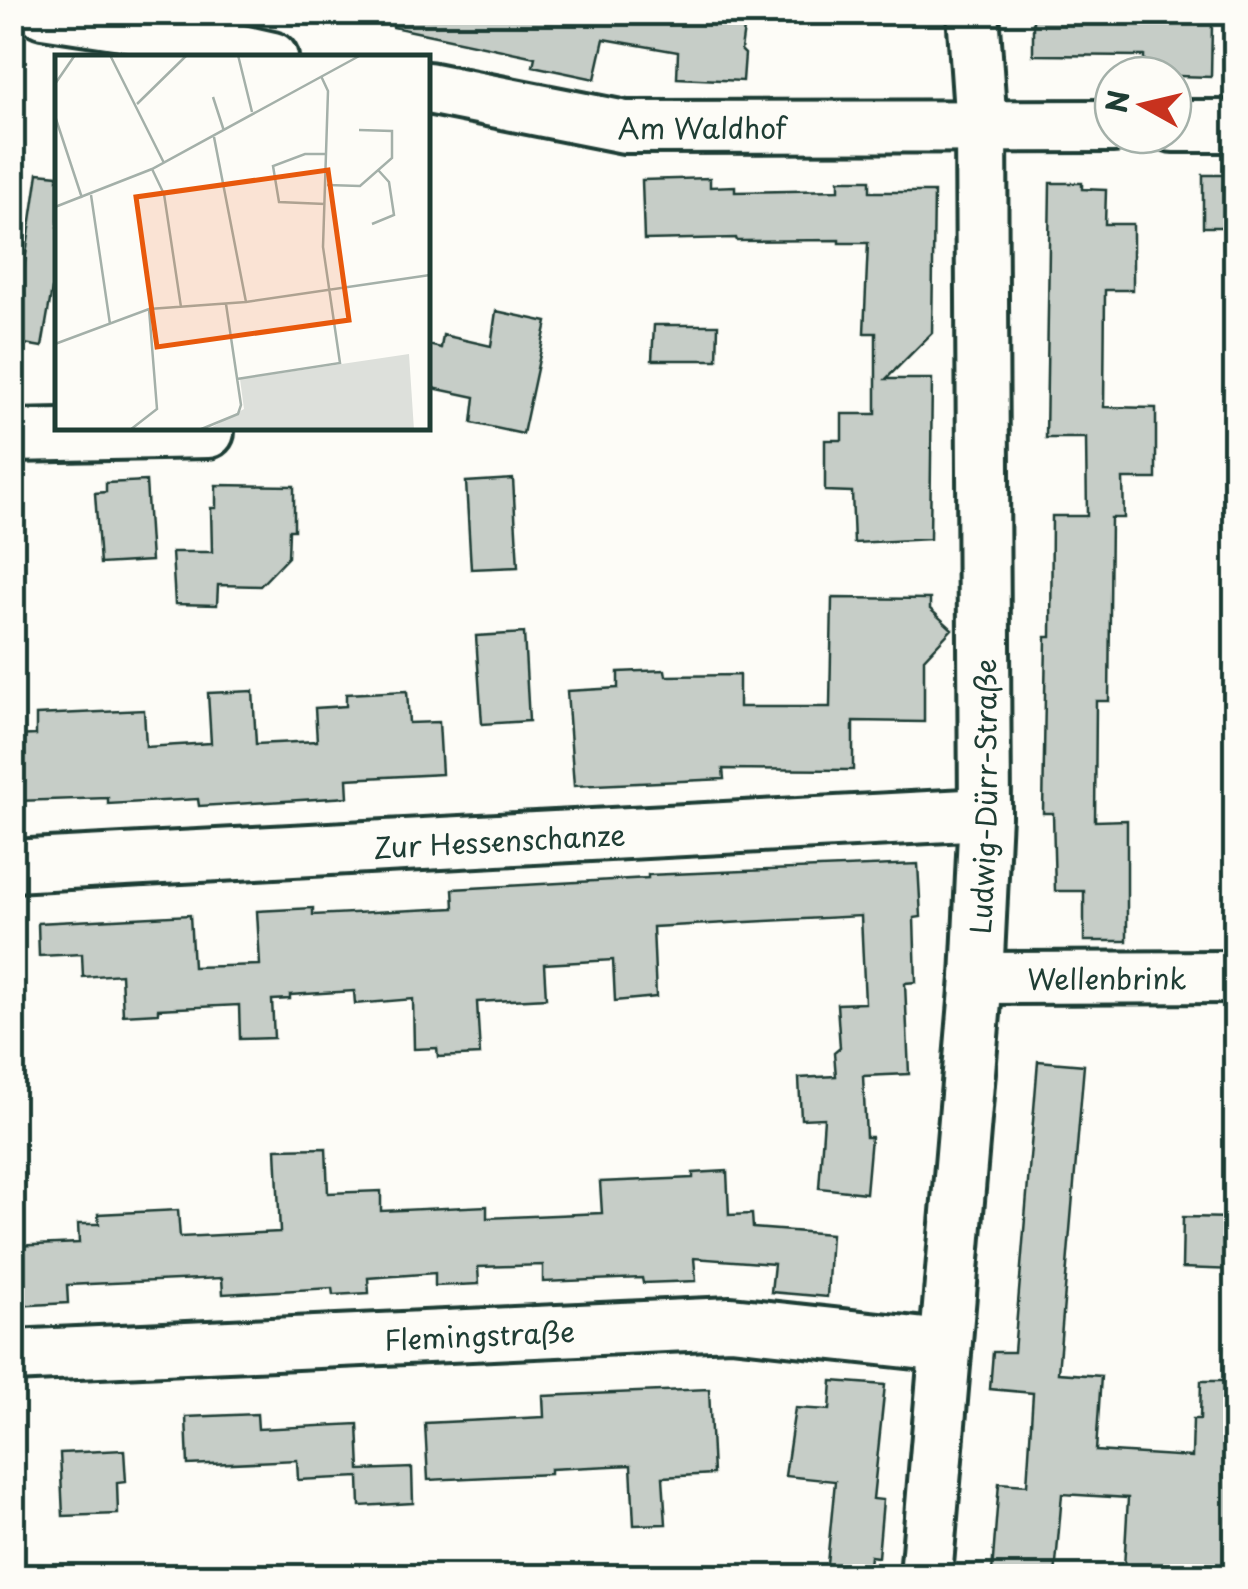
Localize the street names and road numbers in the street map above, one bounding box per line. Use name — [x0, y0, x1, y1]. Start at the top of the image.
street label: Am Waldhof — [618, 105, 789, 149]
street label: Ludwig-Dürr-Straße — [958, 659, 1007, 935]
street label: Zur Hessenschanze — [372, 812, 626, 868]
street label: Wellenbrink — [1027, 956, 1187, 999]
street label: Flemingstraße — [383, 1309, 576, 1360]

